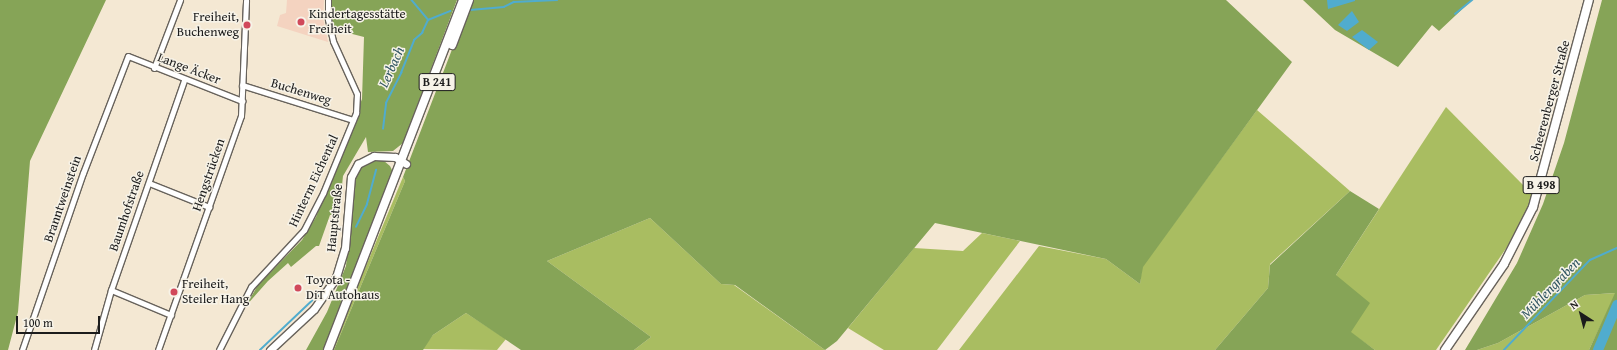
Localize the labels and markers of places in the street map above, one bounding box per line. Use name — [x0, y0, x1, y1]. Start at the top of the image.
place label: Kindertagesstätte Freiheit — [309, 7, 406, 38]
place label: Freiheit, Buchenweg — [177, 10, 239, 41]
marker: Kindertagesstätte Freiheit — [296, 17, 306, 27]
marker: Freiheit, Buchenweg — [242, 20, 252, 30]
place label: Toyota - DiT Autohaus — [306, 273, 379, 304]
place label: Freiheit, Steiler Hang — [182, 277, 249, 308]
marker: Toyota - DiT Autohaus — [293, 283, 303, 293]
marker: Freiheit, Steiler Hang — [169, 287, 179, 297]

